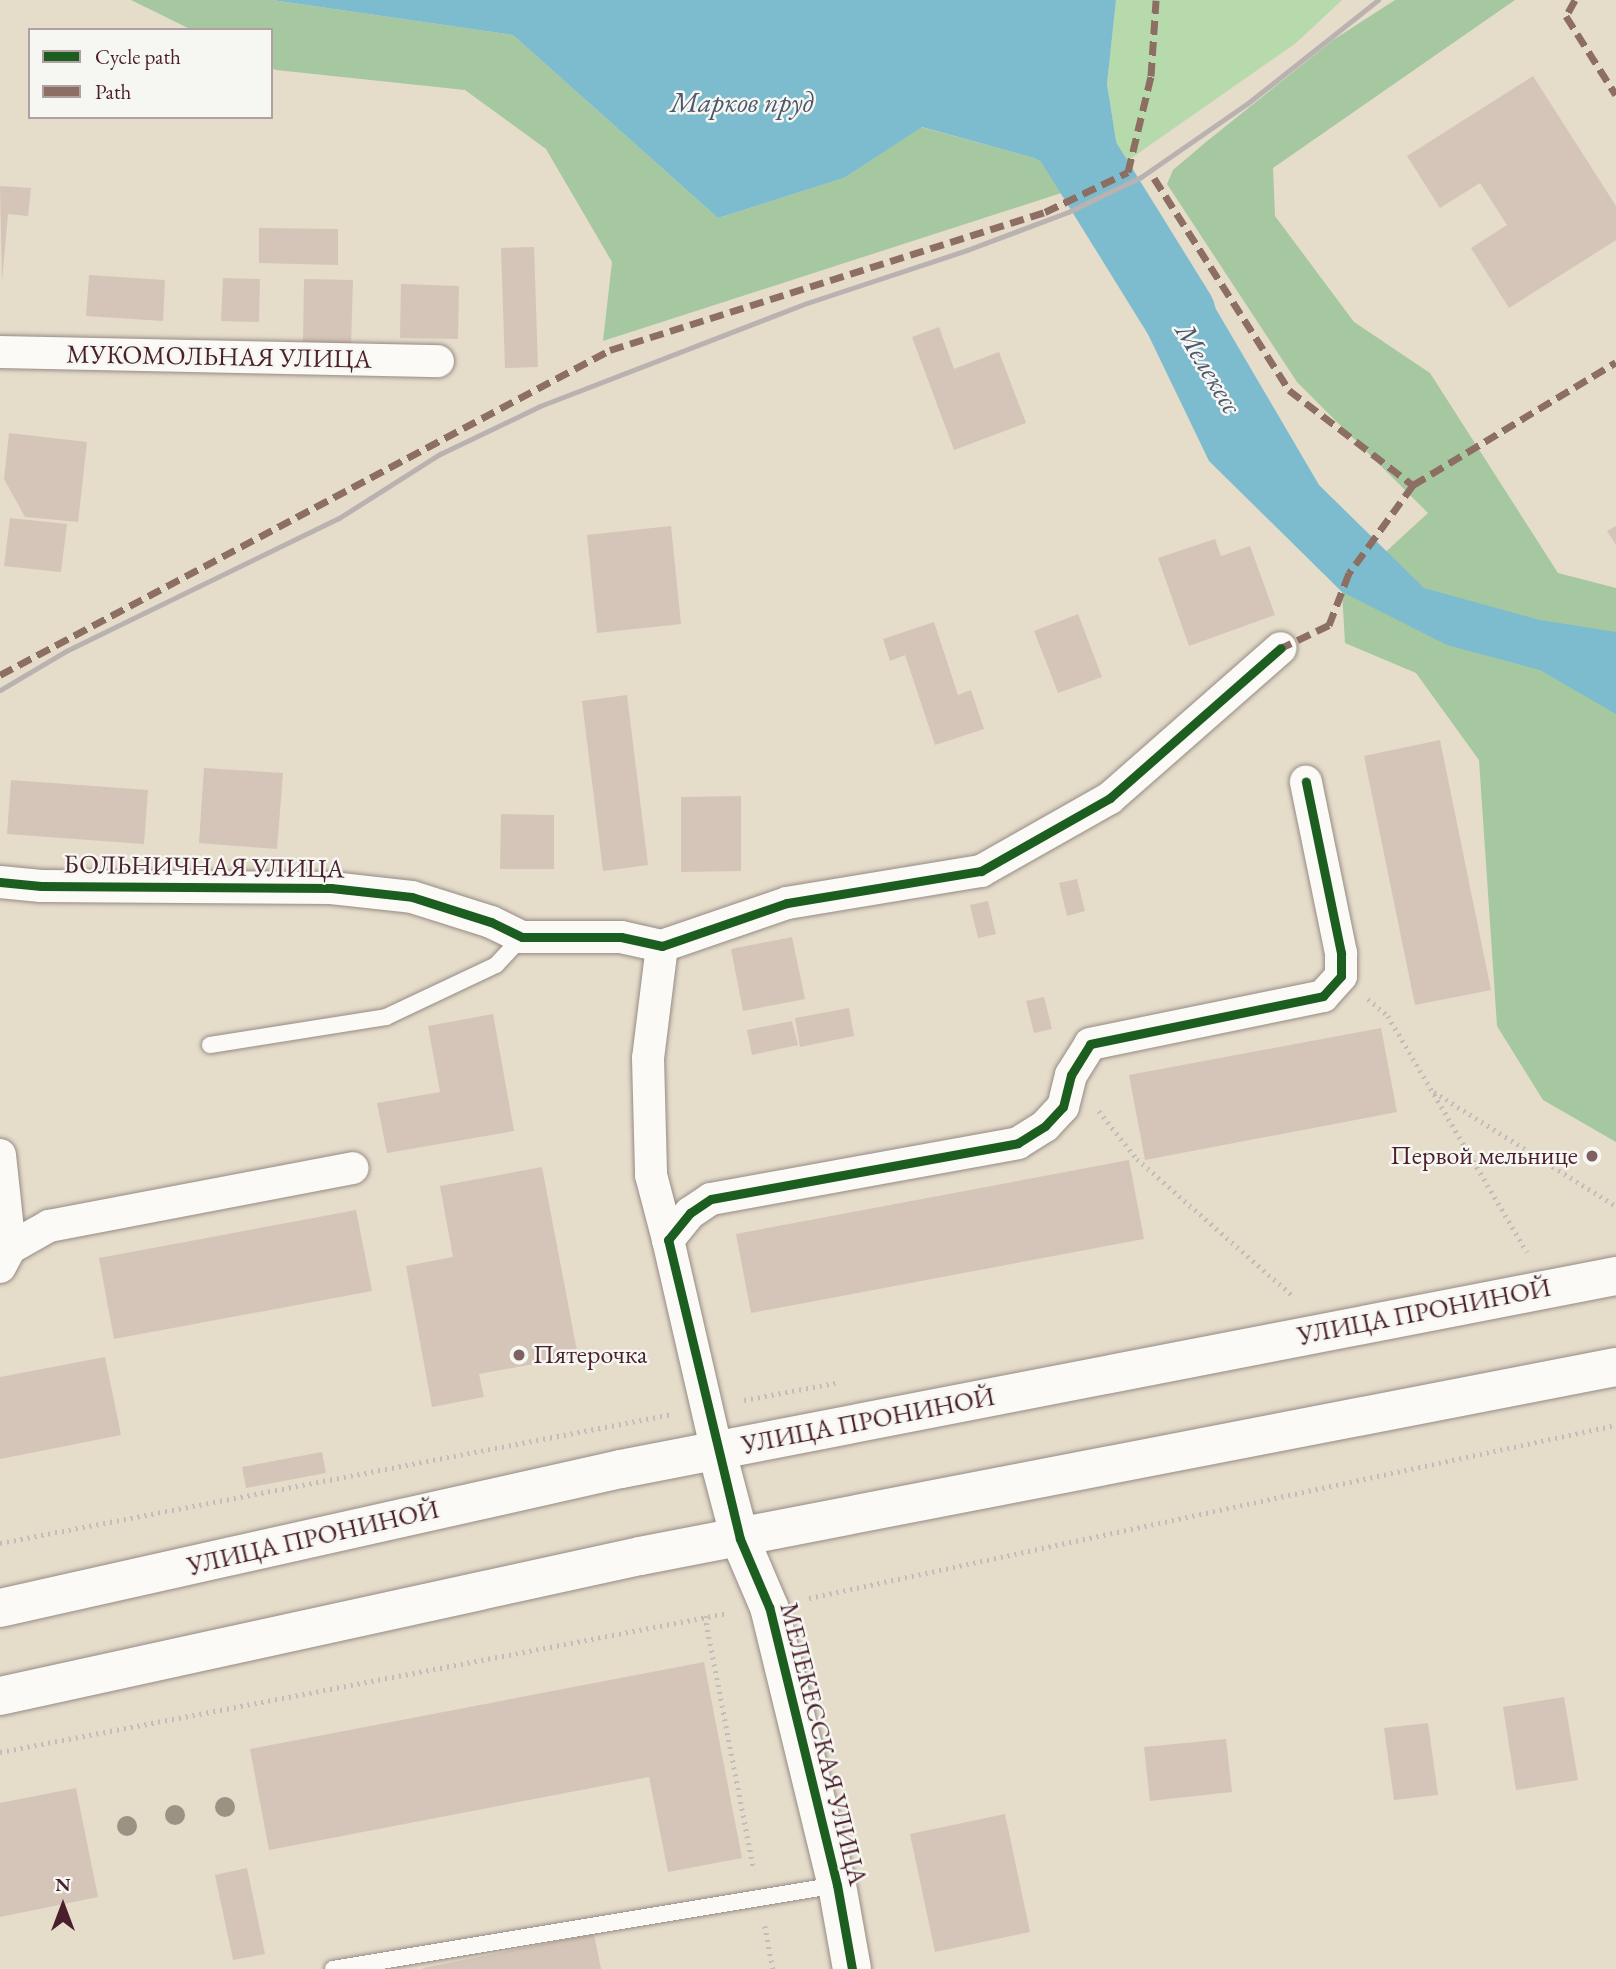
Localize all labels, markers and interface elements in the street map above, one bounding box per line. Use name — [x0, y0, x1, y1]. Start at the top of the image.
legend — [28, 28, 273, 119]
text: Cycle path — [95, 43, 181, 70]
text: Path — [95, 78, 131, 105]
water label: Марков пруд — [670, 85, 814, 119]
water label: Мелекесс — [1169, 317, 1249, 419]
street label: МУКОМОЛЬНАЯ УЛИЦА — [66, 339, 372, 375]
street label: БОЛЬНИЧНАЯ УЛИЦА — [63, 849, 345, 885]
place label: Первой мельнице — [1390, 1140, 1578, 1172]
marker: Первой мельнице — [1584, 1148, 1600, 1164]
street label: УЛИЦА ПРОНИНОЙ — [1295, 1272, 1553, 1352]
place label: Пятерочка — [533, 1339, 647, 1371]
marker: Пятерочка — [511, 1347, 527, 1363]
street label: УЛИЦА ПРОНИНОЙ — [739, 1381, 997, 1461]
street label: УЛИЦА ПРОНИНОЙ — [184, 1494, 442, 1582]
street label: МЕЛЕКЕССКАЯ УЛИЦА — [773, 1599, 873, 1889]
north arrow — [28, 1871, 98, 1941]
text: N — [55, 1872, 71, 1897]

